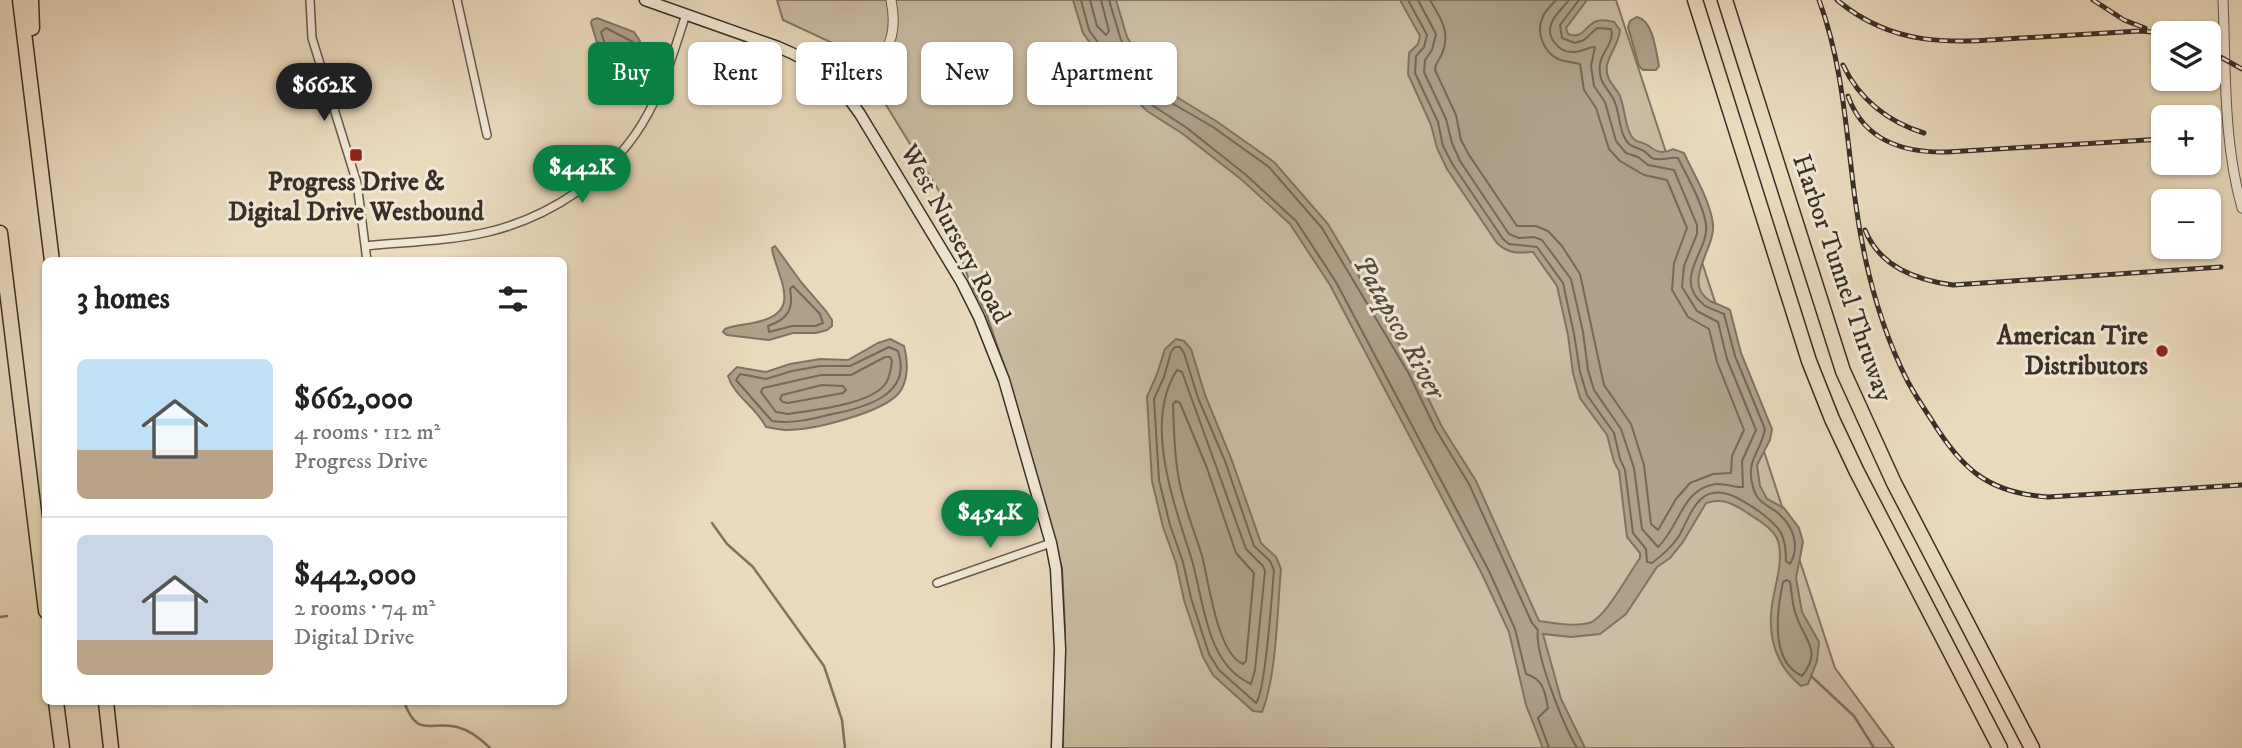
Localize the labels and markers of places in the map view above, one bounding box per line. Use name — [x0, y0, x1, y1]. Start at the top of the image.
pin: $662K — [275, 64, 373, 123]
pin: $442K — [533, 146, 631, 205]
marker: Progress Drive & Digital Drive Westbound — [348, 147, 364, 163]
place label: Progress Drive & Digital Drive Westbound — [228, 166, 485, 229]
place label: American Tire Distributors — [1996, 320, 2148, 383]
marker: American Tire Distributors — [2154, 343, 2170, 359]
pin: $454K — [941, 490, 1039, 550]

